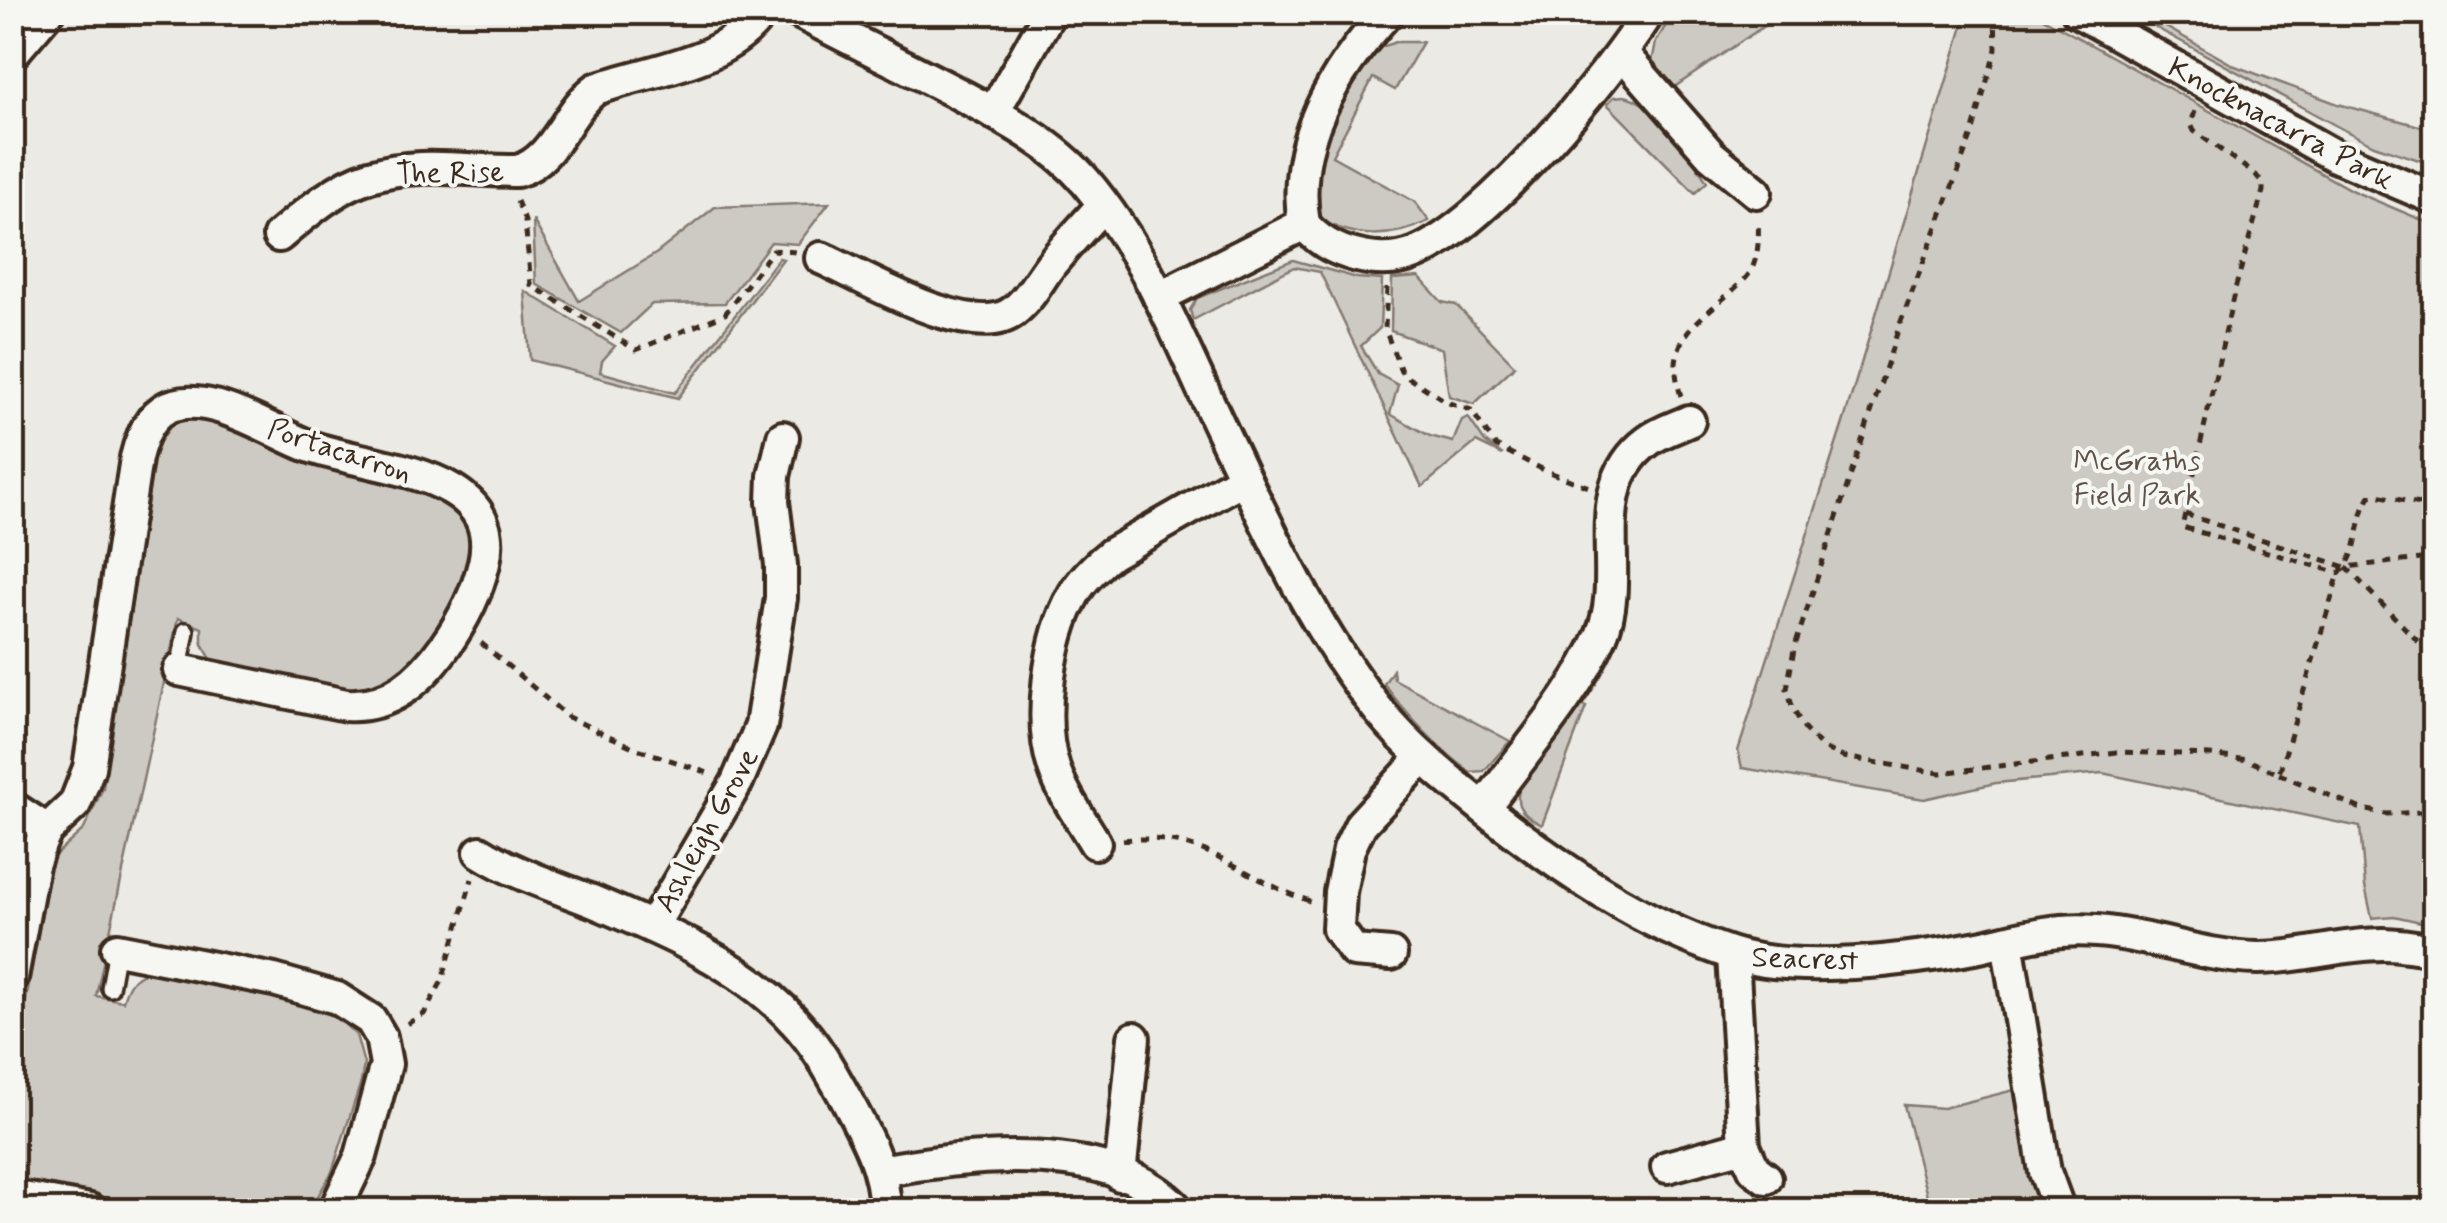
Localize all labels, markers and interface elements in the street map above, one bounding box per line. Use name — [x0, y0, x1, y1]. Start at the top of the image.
street label: Knocknacarra Park — [2161, 48, 2400, 200]
street label: The Rise — [395, 153, 505, 194]
street label: Portacarron — [263, 410, 416, 493]
park label: McGraths Field Park — [2073, 442, 2201, 515]
street label: Ashleigh Grove — [646, 742, 769, 920]
street label: Seacrest — [1751, 938, 1859, 981]

